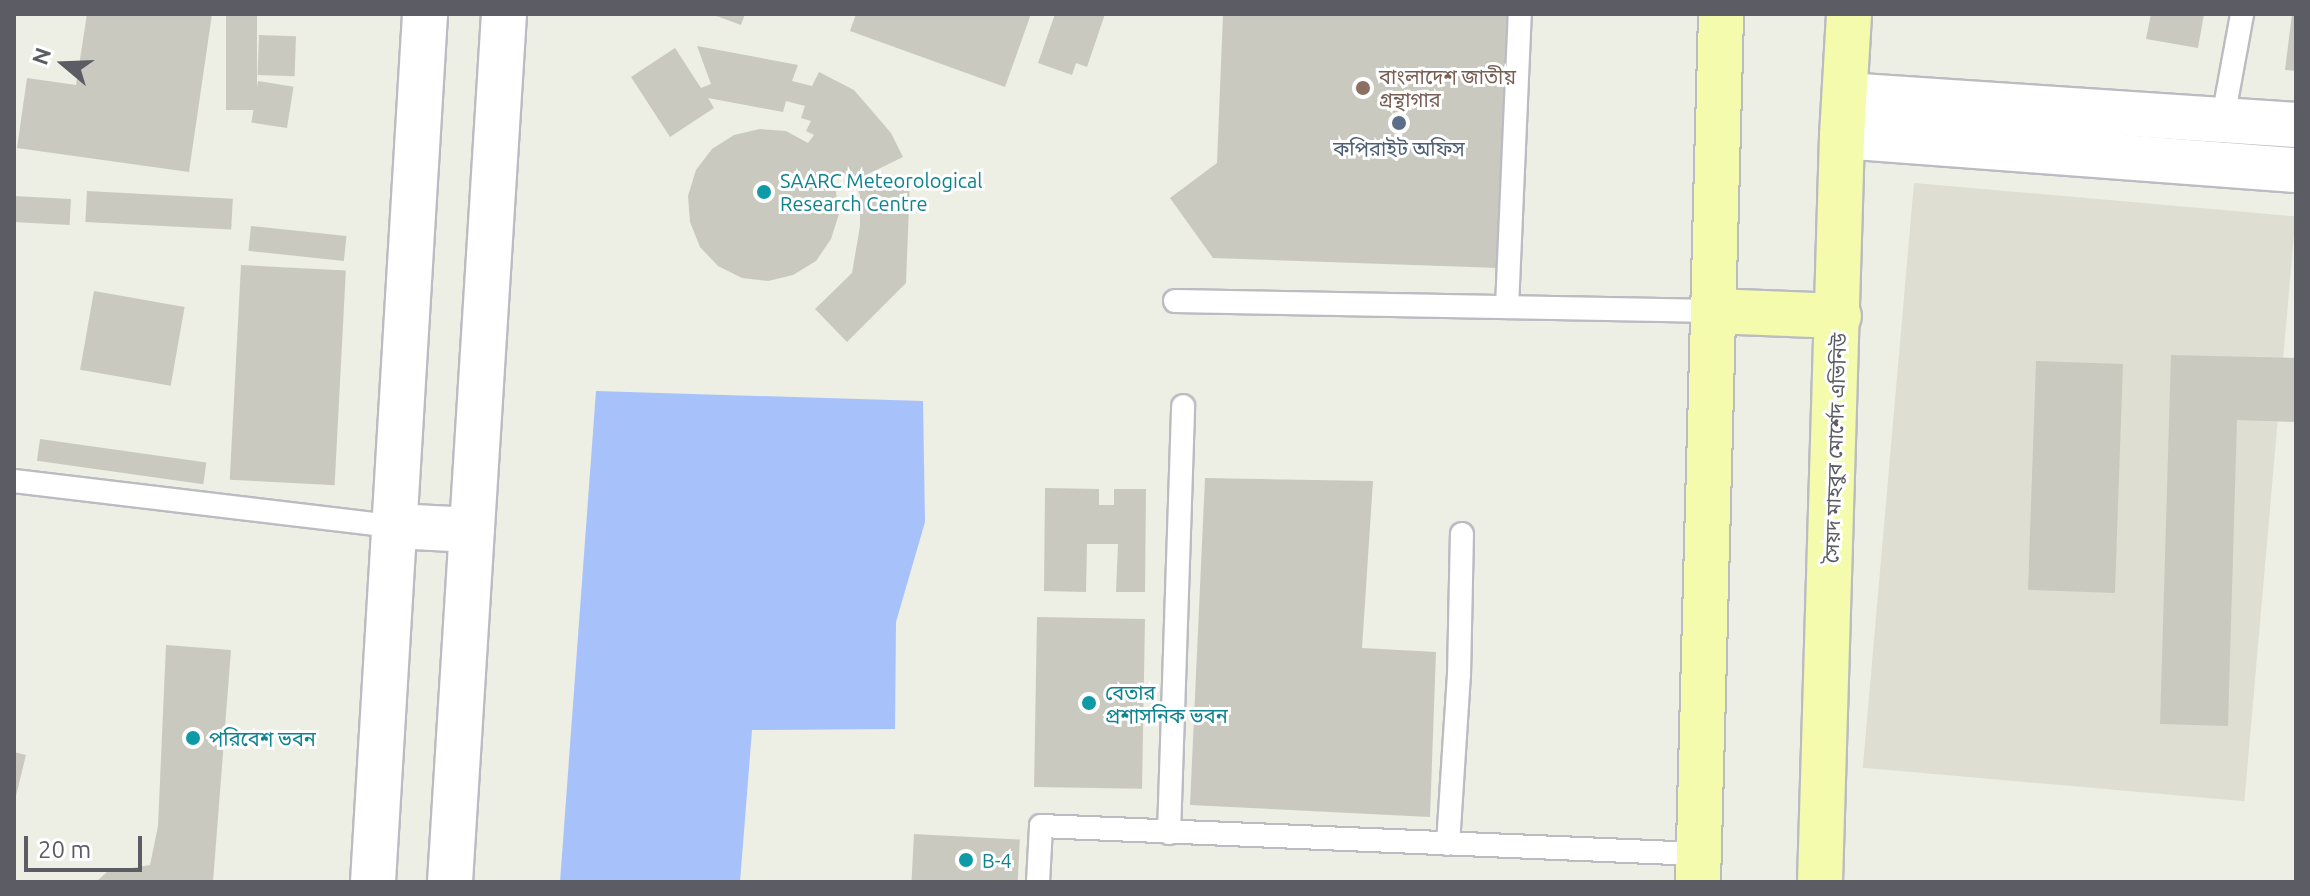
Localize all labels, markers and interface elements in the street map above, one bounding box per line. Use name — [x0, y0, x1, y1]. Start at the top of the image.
north arrow — [24, 24, 104, 104]
text: N — [26, 44, 55, 68]
place label: বাংলাদেশ জাতীয় গ্রন্থাগার — [1379, 64, 1516, 111]
marker: বাংলাদেশ জাতীয় গ্রন্থাগার — [1354, 79, 1372, 97]
marker: কপিরাইট অফিস — [1390, 114, 1408, 132]
place label: কপিরাইট অফিস — [1333, 136, 1465, 160]
place label: SAARC Meteorological Research Centre — [780, 168, 983, 215]
marker: SAARC Meteorological Research Centre — [755, 183, 773, 201]
street label: সৈয়দ মাহবুব মোর্শেদ এভিনিউ — [1819, 332, 1851, 564]
place label: বেতার প্রশাসনিক ভবন — [1105, 680, 1228, 727]
marker: বেতার প্রশাসনিক ভবন — [1080, 694, 1098, 712]
place label: পরিবেশ ভবন — [209, 726, 316, 750]
marker: পরিবেশ ভবন — [184, 729, 202, 747]
scale bar — [28, 820, 146, 870]
text: 20 m — [38, 836, 91, 863]
place label: B-4 — [982, 848, 1012, 872]
marker: B-4 — [957, 851, 975, 869]

